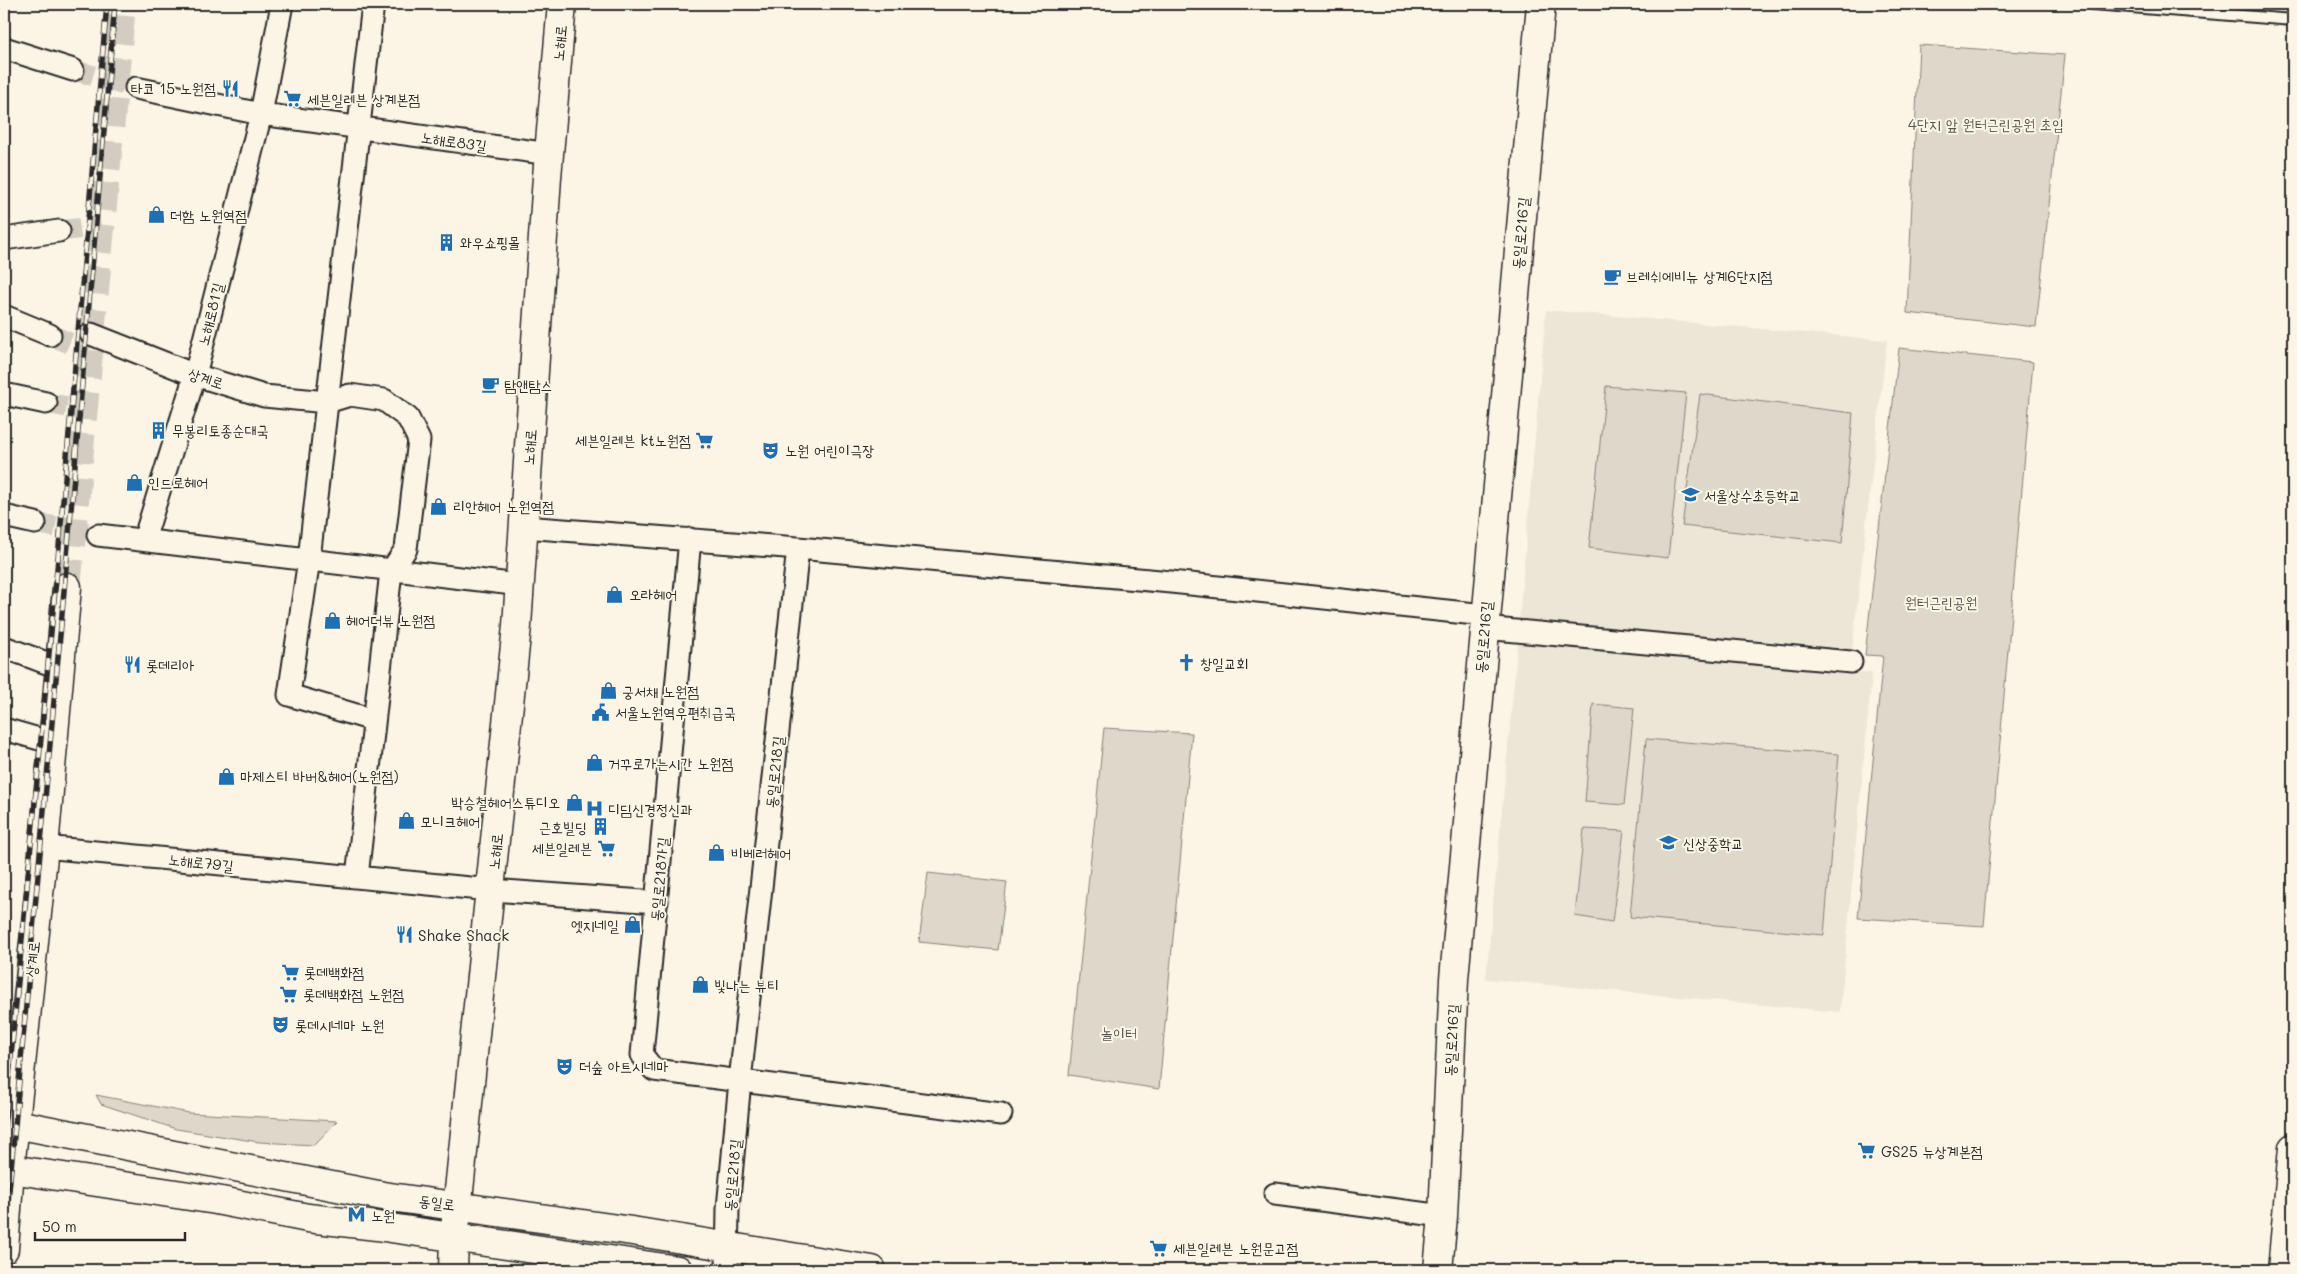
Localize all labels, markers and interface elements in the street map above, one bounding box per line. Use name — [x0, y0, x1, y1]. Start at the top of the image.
street label: 노해로 — [547, 24, 571, 62]
place label: 타코 15 노원점 — [131, 78, 216, 98]
restaurant icon: 타코 15 노원점 — [220, 78, 240, 98]
supermarket icon: 세븐일레븐 상계본점 — [283, 89, 303, 109]
place label: 세븐일레븐 상계본점 — [307, 89, 420, 109]
park label: 4단지 앞 원터근린공원 초입 — [1908, 114, 2064, 134]
street label: 노해로83길 — [420, 126, 488, 156]
street label: 동일로216길 — [1507, 196, 1533, 270]
shop icon: 더함 노원역점 — [146, 205, 166, 225]
place label: 더함 노원역점 — [170, 205, 247, 225]
building icon: 와우쇼핑몰 — [436, 232, 456, 252]
place label: 와우쇼핑몰 — [460, 232, 520, 252]
cafe icon: 브레쉬에비뉴 상계6단지점 — [1602, 266, 1622, 286]
place label: 브레쉬에비뉴 상계6단지점 — [1626, 266, 1773, 286]
street label: 노해로81길 — [193, 281, 227, 347]
street label: 상계로 — [186, 363, 226, 393]
cafe icon: 탐앤탐스 — [480, 375, 500, 395]
place label: 탐앤탐스 — [504, 375, 552, 395]
building icon: 무봉리토종순대국 — [148, 420, 168, 440]
place label: 무봉리토종순대국 — [172, 420, 269, 440]
street label: 노해로 — [518, 428, 540, 466]
place label: 세븐일레븐 kt노원점 — [575, 430, 691, 450]
supermarket icon: 세븐일레븐 kt노원점 — [695, 430, 715, 450]
theatre icon: 노원 어린이극장 — [761, 440, 781, 460]
place label: 노원 어린이극장 — [785, 440, 874, 460]
shop icon: 인드로헤어 — [124, 472, 144, 492]
place label: 인드로헤어 — [148, 472, 208, 492]
school or university icon: 서울상수초등학교 — [1680, 485, 1700, 505]
place label: 서울상수초등학교 — [1704, 485, 1801, 505]
shop icon: 리안헤어 노원역점 — [429, 496, 449, 516]
place label: 리안헤어 노원역점 — [453, 496, 554, 516]
shop icon: 오라헤어 — [605, 584, 625, 604]
place label: 오라헤어 — [629, 584, 677, 604]
park label: 원터근린공원 — [1905, 592, 1977, 612]
street label: 동일로216길 — [1470, 600, 1496, 674]
shop icon: 헤어더뷰 노원점 — [322, 610, 342, 630]
place label: 헤어더뷰 노원점 — [346, 610, 435, 630]
church icon: 창일교회 — [1176, 653, 1196, 673]
place label: 창일교회 — [1200, 653, 1248, 673]
restaurant icon: 롯데리아 — [122, 655, 142, 675]
place label: 롯데리아 — [146, 655, 194, 675]
shop icon: 궁서채 노원점 — [598, 681, 618, 701]
place label: 궁서채 노원점 — [622, 681, 699, 701]
public building icon: 서울노원역우편취급국 — [591, 702, 611, 722]
place label: 서울노원역우편취급국 — [615, 702, 736, 722]
street label: 동일로218길 — [760, 735, 788, 809]
shop icon: 거꾸로가는시간 노원점 — [584, 753, 604, 773]
place label: 거꾸로가는시간 노원점 — [608, 753, 734, 773]
shop icon: 마제스티 바버&헤어(노원점) — [216, 766, 236, 786]
place label: 마제스티 바버&헤어(노원점) — [240, 766, 399, 786]
place label: 박승철헤어스튜디오 — [451, 792, 560, 812]
shop icon: 박승철헤어스튜디오 — [564, 792, 584, 812]
hospital icon: 디딤신경정신과 — [584, 799, 604, 819]
place label: 디딤신경정신과 — [608, 799, 693, 819]
shop icon: 모니크헤어 — [396, 811, 416, 831]
place label: 모니크헤어 — [420, 811, 480, 831]
place label: 근호빌딩 — [539, 817, 587, 837]
building icon: 근호빌딩 — [591, 817, 611, 837]
street label: 노해로 — [483, 832, 507, 870]
school or university icon: 신상중학교 — [1659, 833, 1679, 853]
place label: 신상중학교 — [1683, 833, 1743, 853]
street label: 동일로218가길 — [645, 836, 673, 922]
place label: 세븐일레븐 — [532, 838, 592, 858]
supermarket icon: 세븐일레븐 — [596, 838, 616, 858]
shop icon: 비베러헤어 — [707, 843, 727, 863]
place label: 비베러헤어 — [731, 843, 791, 863]
street label: 노해로79길 — [167, 849, 235, 875]
place label: 엣지네일 — [571, 915, 619, 935]
shop icon: 엣지네일 — [623, 915, 643, 935]
restaurant icon: Shake Shack — [394, 925, 414, 945]
place label: Shake Shack — [418, 925, 509, 945]
street label: 상계로 — [20, 940, 44, 978]
supermarket icon: 롯데백화점 — [280, 962, 300, 982]
place label: 롯데백화점 — [304, 962, 364, 982]
shop icon: 빛나는 뷰티 — [690, 975, 710, 995]
place label: 빛나는 뷰티 — [714, 975, 779, 995]
supermarket icon: 롯데백화점 노원점 — [279, 984, 299, 1004]
place label: 롯데백화점 노원점 — [303, 984, 404, 1004]
street label: 동일로216길 — [1439, 1003, 1463, 1077]
theatre icon: 롯데시네마 노원 — [271, 1015, 291, 1035]
place label: 롯데시네마 노원 — [295, 1015, 384, 1035]
park label: 놀이터 — [1101, 1023, 1137, 1043]
theatre icon: 더숲 아트시네마 — [555, 1056, 575, 1076]
place label: 더숲 아트시네마 — [579, 1056, 668, 1076]
street label: 동일로218길 — [719, 1138, 745, 1212]
supermarket icon: GS25 뉴상계본점 — [1857, 1141, 1877, 1161]
place label: GS25 뉴상계본점 — [1881, 1141, 1983, 1161]
street label: 동일로 — [418, 1190, 456, 1214]
metro station icon: 노원 — [347, 1205, 367, 1225]
place label: 노원 — [371, 1205, 395, 1225]
scale bar — [35, 1209, 185, 1241]
text: 50 m — [42, 1216, 77, 1236]
supermarket icon: 세븐일레븐 노원문고점 — [1149, 1238, 1169, 1258]
place label: 세븐일레븐 노원문고점 — [1173, 1238, 1299, 1258]

